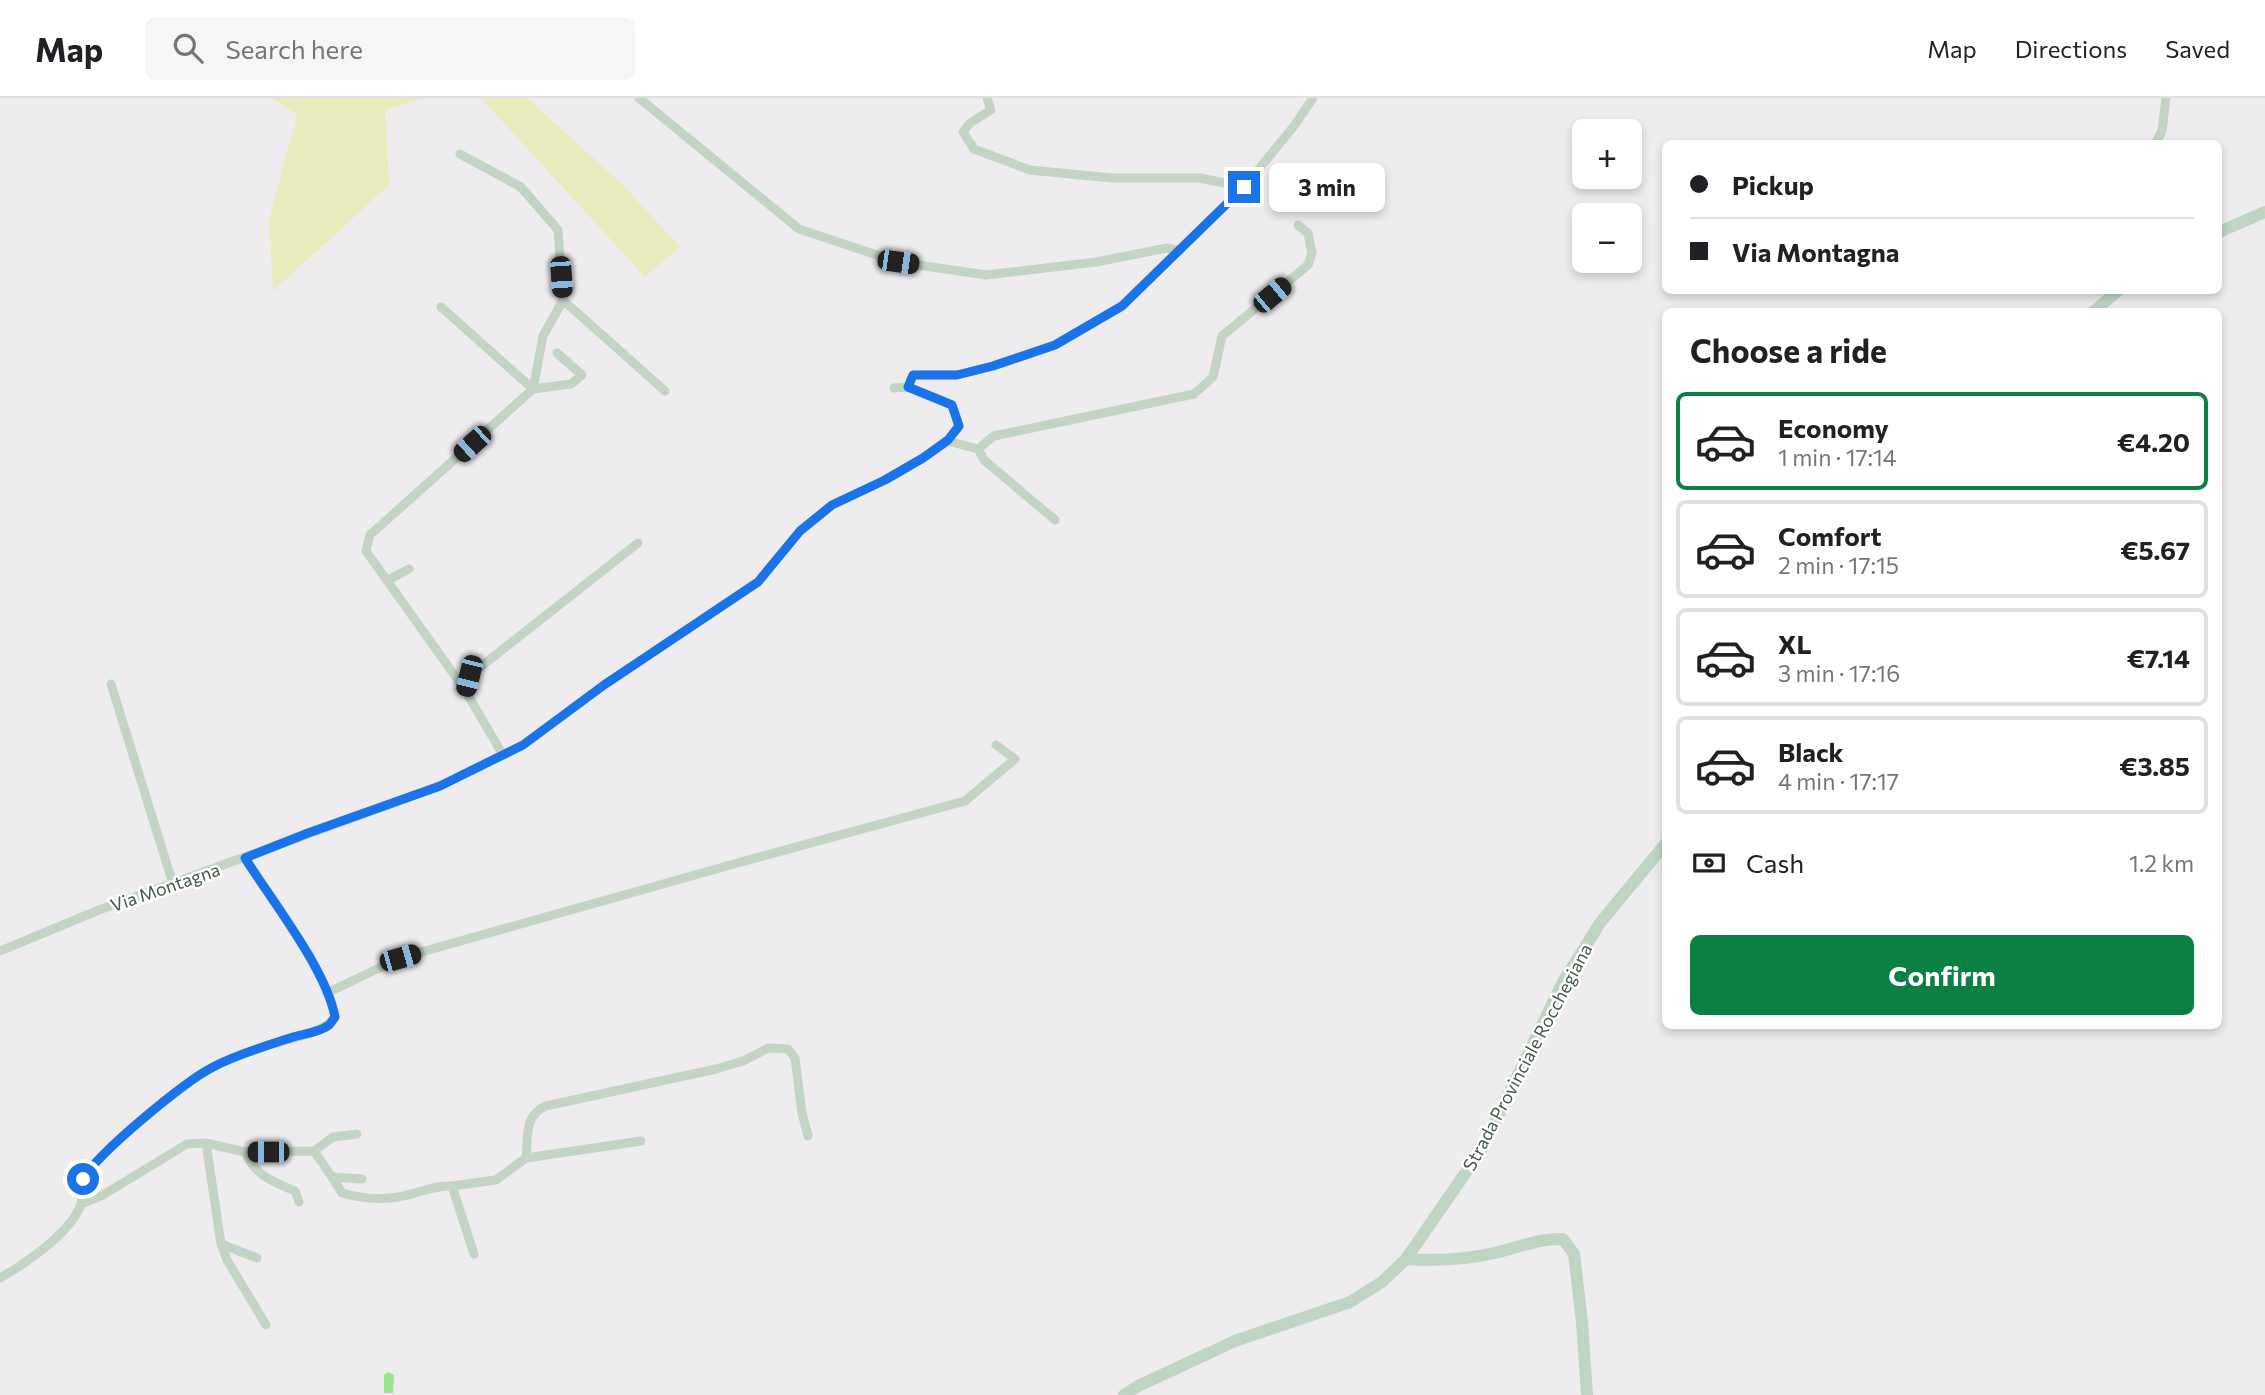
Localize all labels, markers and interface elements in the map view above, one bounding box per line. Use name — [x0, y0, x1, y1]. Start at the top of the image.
search box — [145, 17, 635, 80]
text: Map — [35, 28, 103, 69]
icon: search — [169, 29, 207, 67]
text: Search here — [225, 33, 363, 64]
text: Map — [1927, 34, 1977, 63]
text: Directions — [2015, 34, 2127, 63]
text: Saved — [2165, 34, 2230, 63]
map controls — [1572, 119, 1642, 273]
button: + — [1572, 119, 1642, 189]
callout: 3 min — [1268, 162, 1384, 212]
text: Pickup — [1732, 169, 1814, 200]
route end — [1228, 171, 1260, 203]
text: 3 min — [1298, 173, 1356, 201]
button: − — [1572, 203, 1642, 273]
text: Via Montagna — [1732, 236, 1900, 267]
car — [876, 249, 921, 275]
car — [550, 255, 573, 299]
car — [1250, 273, 1295, 317]
text: Choose a ride — [1690, 330, 1887, 370]
icon: car — [1694, 410, 1757, 473]
text: Economy — [1778, 412, 1889, 443]
car — [450, 422, 495, 466]
text: €4.20 — [2117, 426, 2190, 457]
text: 1 min · 17:14 — [1778, 443, 1897, 471]
icon: car — [1694, 518, 1757, 581]
text: Comfort — [1778, 520, 1881, 551]
text: €5.67 — [2120, 534, 2190, 565]
text: 2 min · 17:15 — [1778, 551, 1899, 579]
icon: car — [1694, 626, 1757, 689]
text: XL — [1778, 628, 1812, 659]
text: €7.14 — [2127, 642, 2190, 673]
car — [454, 653, 485, 699]
text: 3 min · 17:16 — [1778, 659, 1900, 687]
icon: car — [1694, 734, 1757, 797]
text: Black — [1778, 736, 1844, 767]
text: €3.85 — [2119, 750, 2190, 781]
text: 4 min · 17:17 — [1778, 767, 1899, 795]
icon: cash — [1690, 844, 1728, 882]
text: Cash — [1746, 847, 1804, 878]
text: 1.2 km — [2129, 849, 2194, 877]
street label: Via Montagna — [107, 858, 223, 916]
button: Confirm — [1690, 935, 2194, 1015]
street label: Strada Provinciale Rocchegiana — [1458, 940, 1596, 1174]
car — [377, 942, 424, 974]
car — [248, 1142, 290, 1163]
route start — [67, 1163, 99, 1195]

